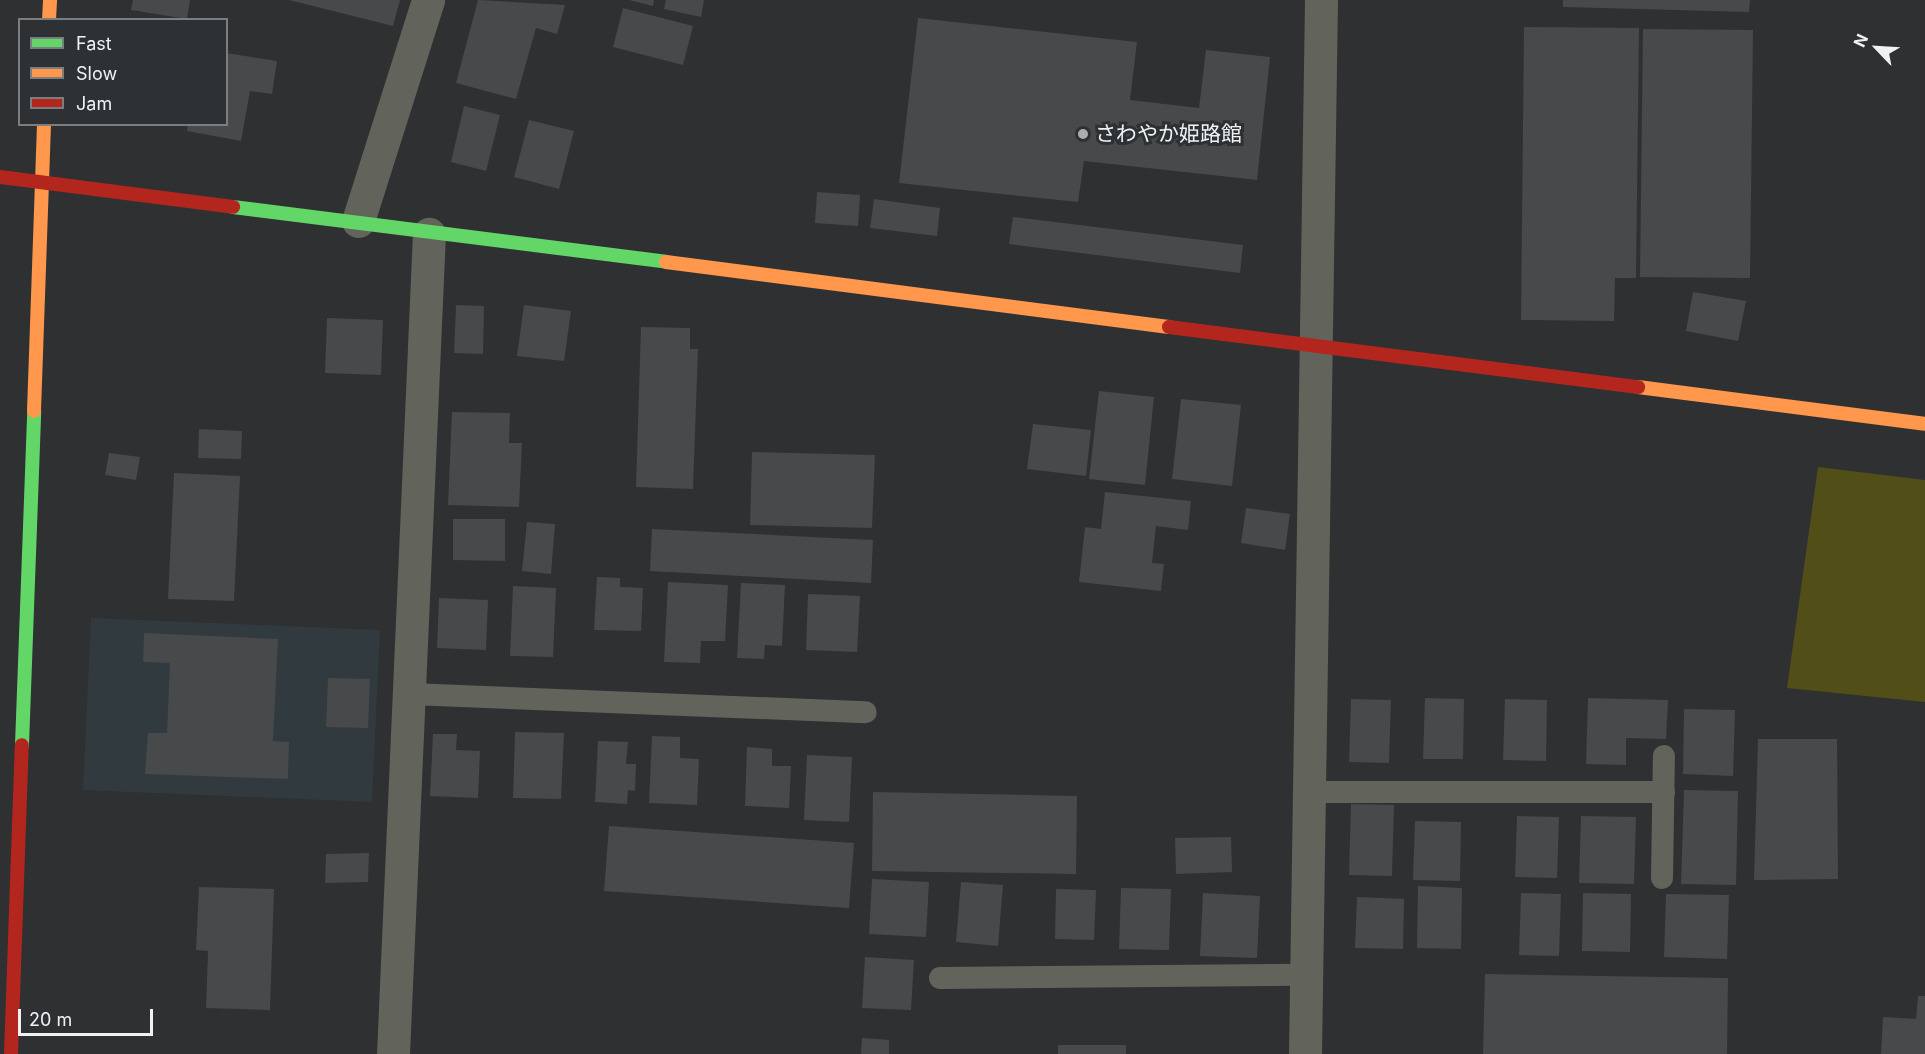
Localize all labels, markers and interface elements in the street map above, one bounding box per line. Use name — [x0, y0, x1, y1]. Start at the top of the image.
legend — [18, 18, 228, 126]
north arrow — [1847, 18, 1907, 78]
text: N — [1849, 31, 1872, 50]
text: Fast — [76, 33, 112, 54]
text: Slow — [76, 63, 117, 84]
text: Jam — [76, 93, 112, 114]
place label: さわやか姫路館 — [1095, 121, 1242, 147]
marker: さわやか姫路館 — [1076, 127, 1090, 141]
scale bar — [21, 997, 156, 1035]
text: 20 m — [29, 1009, 72, 1030]

